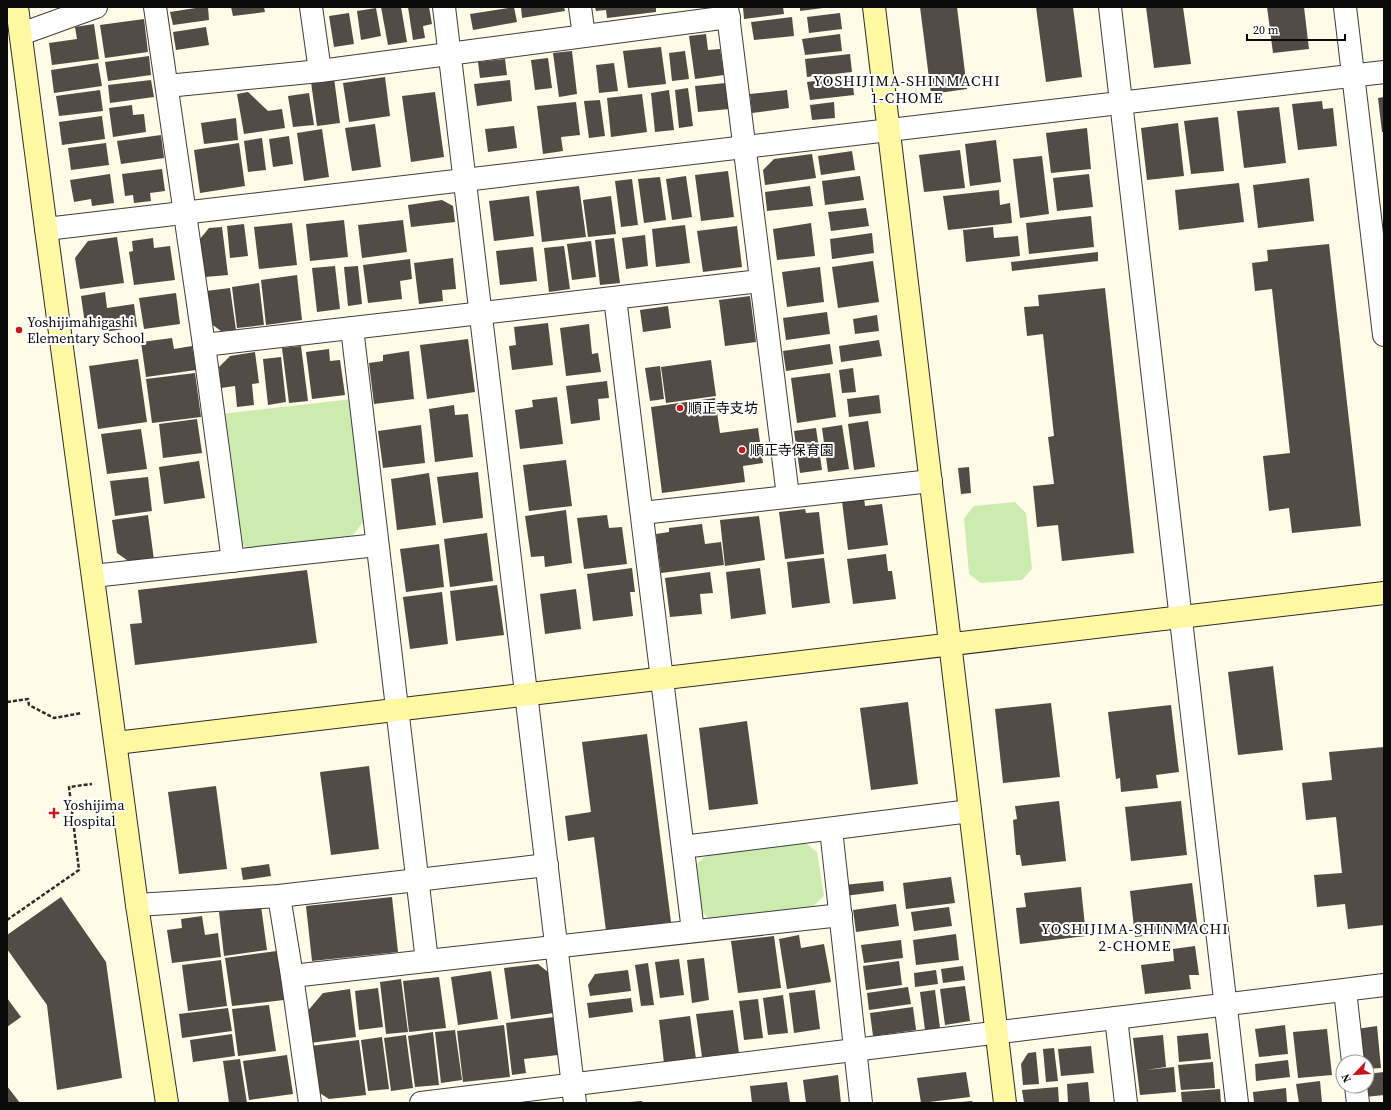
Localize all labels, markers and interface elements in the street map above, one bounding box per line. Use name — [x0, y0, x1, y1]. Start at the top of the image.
scale bar — [1247, 16, 1345, 42]
text: 20 m — [1253, 22, 1279, 38]
district label: YOSHIJIMA-SHINMACHI 1-CHOME — [813, 70, 1001, 108]
place label: Yoshijimahigashi Elementary School — [27, 312, 145, 348]
marker: Yoshijimahigashi Elementary School — [14, 325, 24, 335]
place label: 順正寺支坊 — [688, 398, 758, 418]
marker: 順正寺支坊 — [675, 403, 685, 413]
place label: 順正寺保育園 — [750, 440, 834, 460]
marker: 順正寺保育園 — [737, 445, 747, 455]
place label: Yoshijima Hospital — [63, 795, 125, 831]
marker: Yoshijima Hospital — [48, 807, 60, 819]
district label: YOSHIJIMA-SHINMACHI 2-CHOME — [1041, 918, 1229, 956]
north arrow — [1335, 1054, 1375, 1094]
text: N — [1338, 1071, 1355, 1085]

